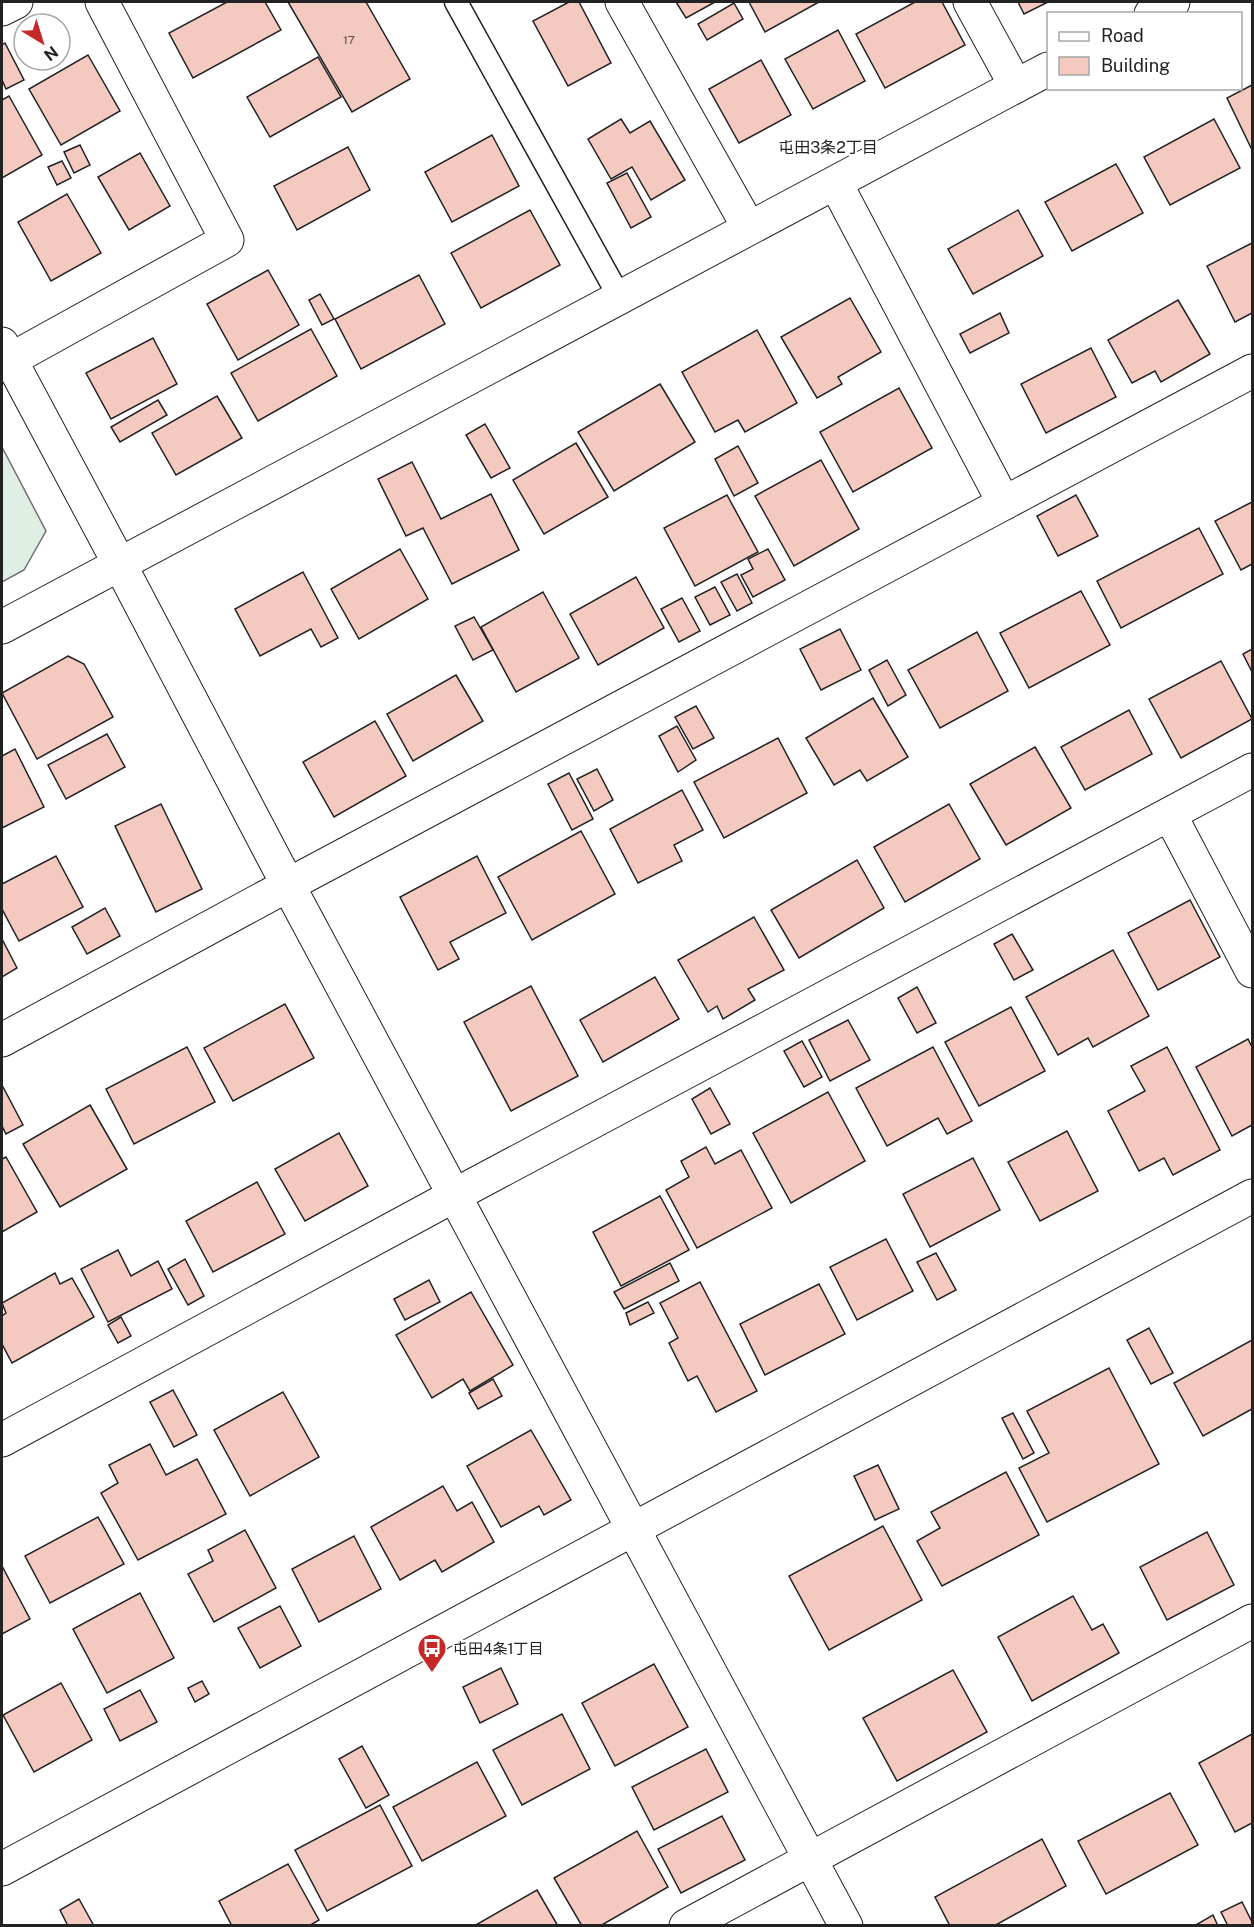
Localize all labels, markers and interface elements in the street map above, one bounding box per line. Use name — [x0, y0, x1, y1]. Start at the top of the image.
north arrow — [12, 12, 72, 72]
legend — [1047, 12, 1242, 90]
text: Road — [1101, 25, 1144, 46]
house number: 17 — [343, 33, 355, 47]
text: N — [40, 42, 62, 65]
text: Building — [1101, 55, 1170, 76]
district label: 屯田3条2丁目 — [778, 138, 878, 157]
bus stop icon: 屯田4条1丁目 — [416, 1632, 448, 1674]
place label: 屯田4条1丁目 — [453, 1640, 544, 1657]

